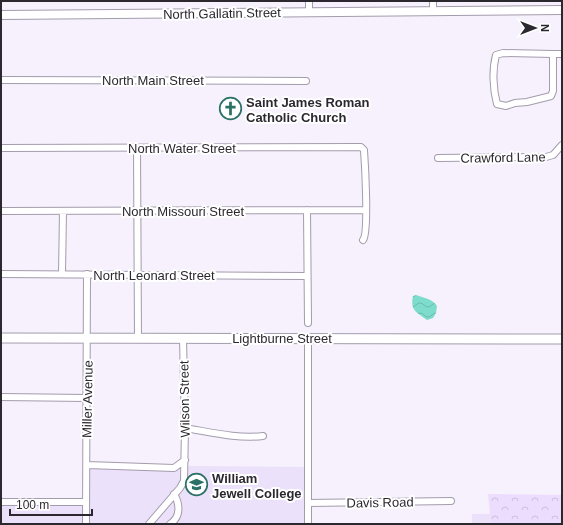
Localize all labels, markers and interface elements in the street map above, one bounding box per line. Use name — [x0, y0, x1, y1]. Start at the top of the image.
street label: North Gallatin Street — [163, 5, 281, 22]
north arrow — [515, 8, 555, 48]
text: N — [539, 24, 551, 32]
street label: North Main Street — [102, 73, 204, 88]
place label: Saint James Roman Catholic Church — [246, 95, 370, 125]
church icon: Saint James Roman Catholic Church — [217, 96, 243, 122]
street label: North Water Street — [128, 141, 236, 156]
street label: Crawford Lane — [460, 149, 546, 166]
street label: North Missouri Street — [122, 204, 244, 219]
street label: North Leonard Street — [93, 268, 215, 283]
street label: Lightburne Street — [232, 331, 332, 346]
street label: Miller Avenue — [79, 360, 96, 438]
street label: Wilson Street — [176, 360, 193, 438]
place label: William Jewell College — [212, 471, 302, 501]
school or university icon: William Jewell College — [184, 472, 210, 498]
scale bar — [10, 491, 92, 517]
street label: Davis Road — [346, 494, 414, 511]
text: 100 m — [16, 498, 49, 512]

